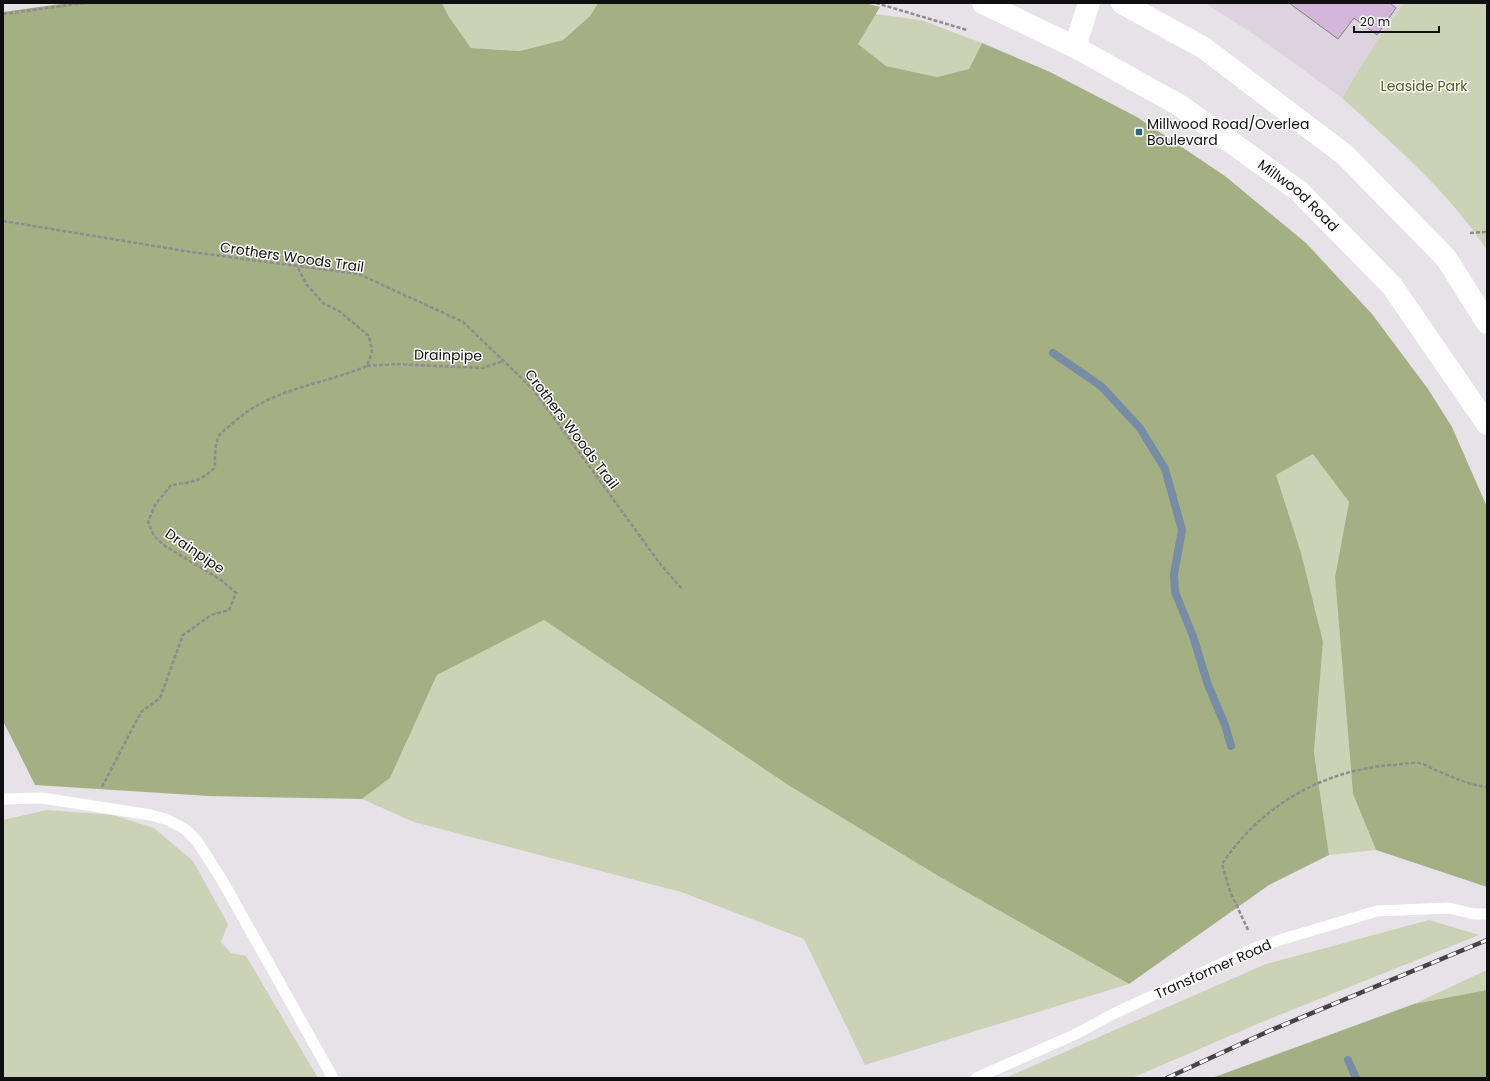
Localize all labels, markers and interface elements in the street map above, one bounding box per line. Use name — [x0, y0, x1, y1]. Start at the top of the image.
scale bar — [1354, 8, 1439, 34]
text: 20 m — [1360, 13, 1390, 30]
park label: Leaside Park — [1381, 76, 1468, 96]
place label: Millwood Road/Overlea Boulevard — [1147, 114, 1309, 150]
marker: Millwood Road/Overlea Boulevard — [1134, 127, 1144, 137]
street label: Millwood Road — [1254, 155, 1343, 236]
street label: Crothers Woods Trail — [219, 237, 365, 277]
street label: Drainpipe — [414, 344, 483, 366]
street label: Crothers Woods Trail — [520, 365, 624, 493]
street label: Drainpipe — [161, 524, 229, 578]
street label: Transformer Road — [1151, 934, 1275, 1004]

